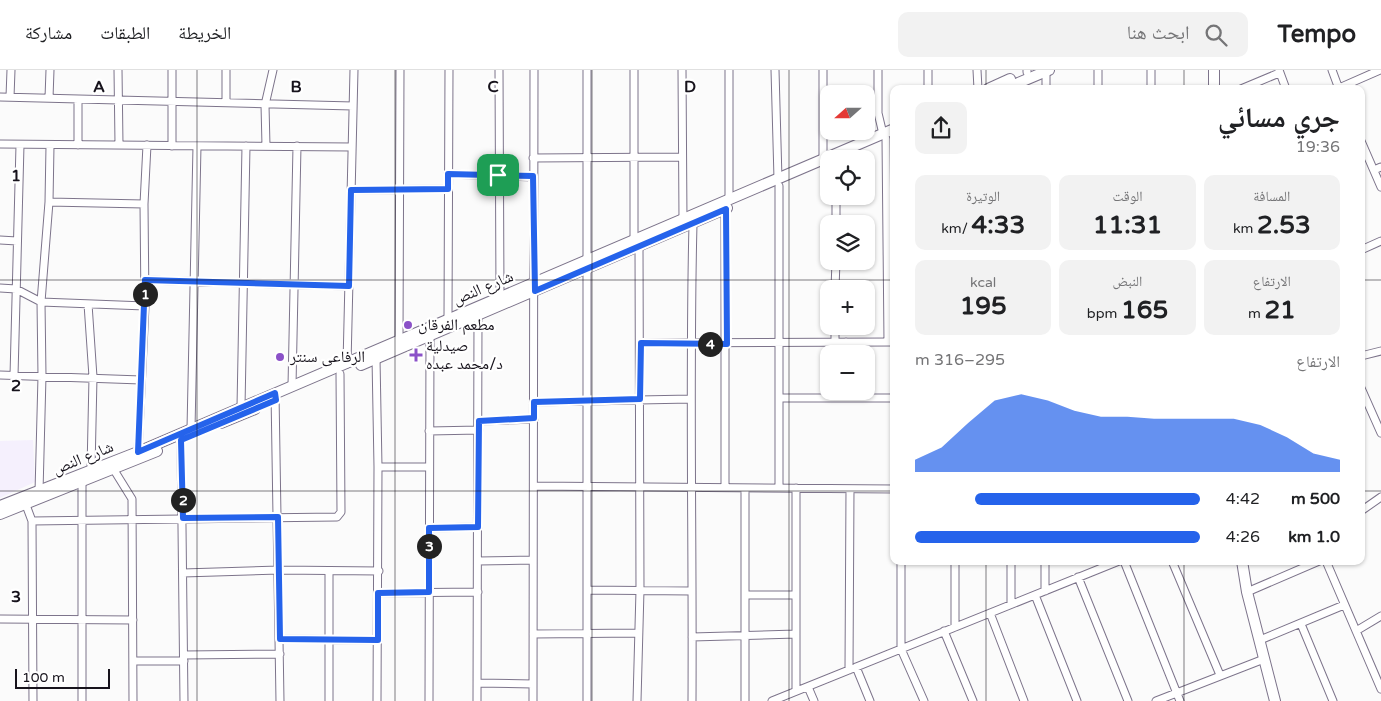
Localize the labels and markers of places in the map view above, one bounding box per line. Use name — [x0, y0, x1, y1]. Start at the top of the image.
pin — [477, 154, 519, 196]
pin: 1 — [132, 282, 158, 306]
place label: مطعم الفرقان — [418, 315, 495, 335]
marker: مطعم الفرقان — [402, 319, 414, 331]
pin: 4 — [698, 332, 722, 356]
place label: صيدلية د/محمد عبده — [426, 336, 503, 374]
place label: الرفاعى سنتر — [289, 347, 365, 367]
marker: صيدلية د/محمد عبده — [410, 349, 422, 361]
marker: الرفاعى سنتر — [274, 351, 286, 363]
pin: 2 — [170, 488, 196, 512]
pin: 3 — [416, 534, 442, 558]

